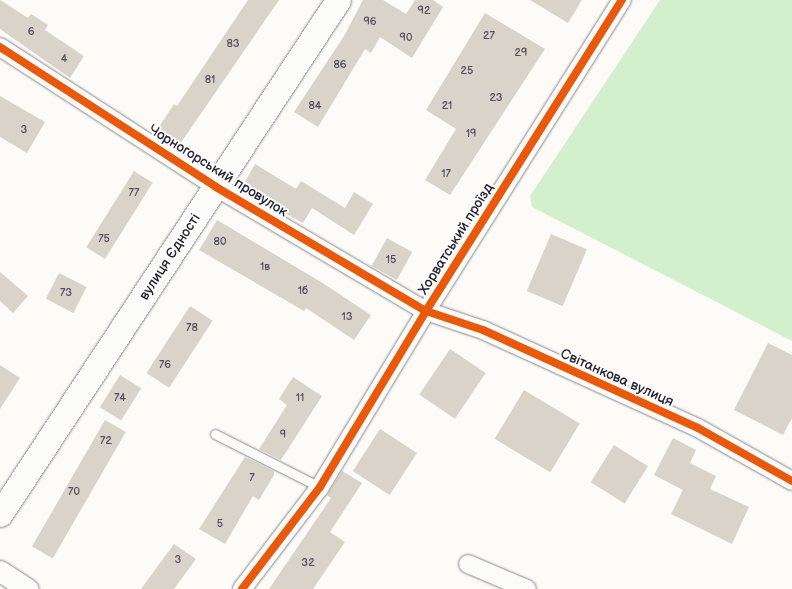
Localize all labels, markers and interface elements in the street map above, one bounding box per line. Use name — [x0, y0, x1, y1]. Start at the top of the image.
house number: 92 — [418, 4, 430, 18]
house number: 96 — [363, 15, 377, 29]
house number: 6 — [28, 25, 34, 39]
house number: 27 — [483, 29, 495, 43]
house number: 90 — [400, 31, 412, 45]
house number: 83 — [226, 37, 240, 51]
house number: 29 — [515, 46, 527, 60]
house number: 4 — [61, 52, 67, 66]
house number: 86 — [333, 58, 347, 72]
house number: 25 — [461, 64, 473, 78]
house number: 81 — [205, 73, 215, 87]
house number: 23 — [489, 91, 503, 105]
house number: 84 — [308, 99, 322, 113]
house number: 21 — [442, 99, 452, 113]
street label: Чорногорський провулок — [145, 121, 291, 221]
house number: 3 — [21, 123, 27, 137]
house number: 19 — [466, 127, 476, 141]
house number: 17 — [441, 167, 451, 181]
street label: Хорватський проїзд — [415, 180, 497, 298]
house number: 77 — [129, 186, 139, 200]
street label: вулиця Єдності — [136, 211, 204, 303]
house number: 75 — [98, 232, 110, 246]
house number: 80 — [214, 235, 226, 249]
house number: 15 — [386, 253, 396, 267]
house number: 1в — [260, 260, 270, 274]
house number: 1б — [298, 284, 308, 298]
house number: 73 — [60, 286, 72, 300]
house number: 13 — [341, 310, 353, 324]
house number: 78 — [186, 321, 198, 335]
street label: Світанкова вулиця — [558, 345, 676, 411]
house number: 76 — [159, 358, 171, 372]
house number: 74 — [114, 391, 126, 405]
house number: 11 — [296, 391, 304, 405]
house number: 9 — [280, 428, 286, 442]
house number: 72 — [100, 434, 112, 448]
house number: 7 — [249, 471, 255, 485]
house number: 70 — [68, 485, 80, 499]
house number: 5 — [217, 517, 223, 531]
house number: 3 — [175, 553, 181, 567]
house number: 32 — [301, 556, 315, 570]

